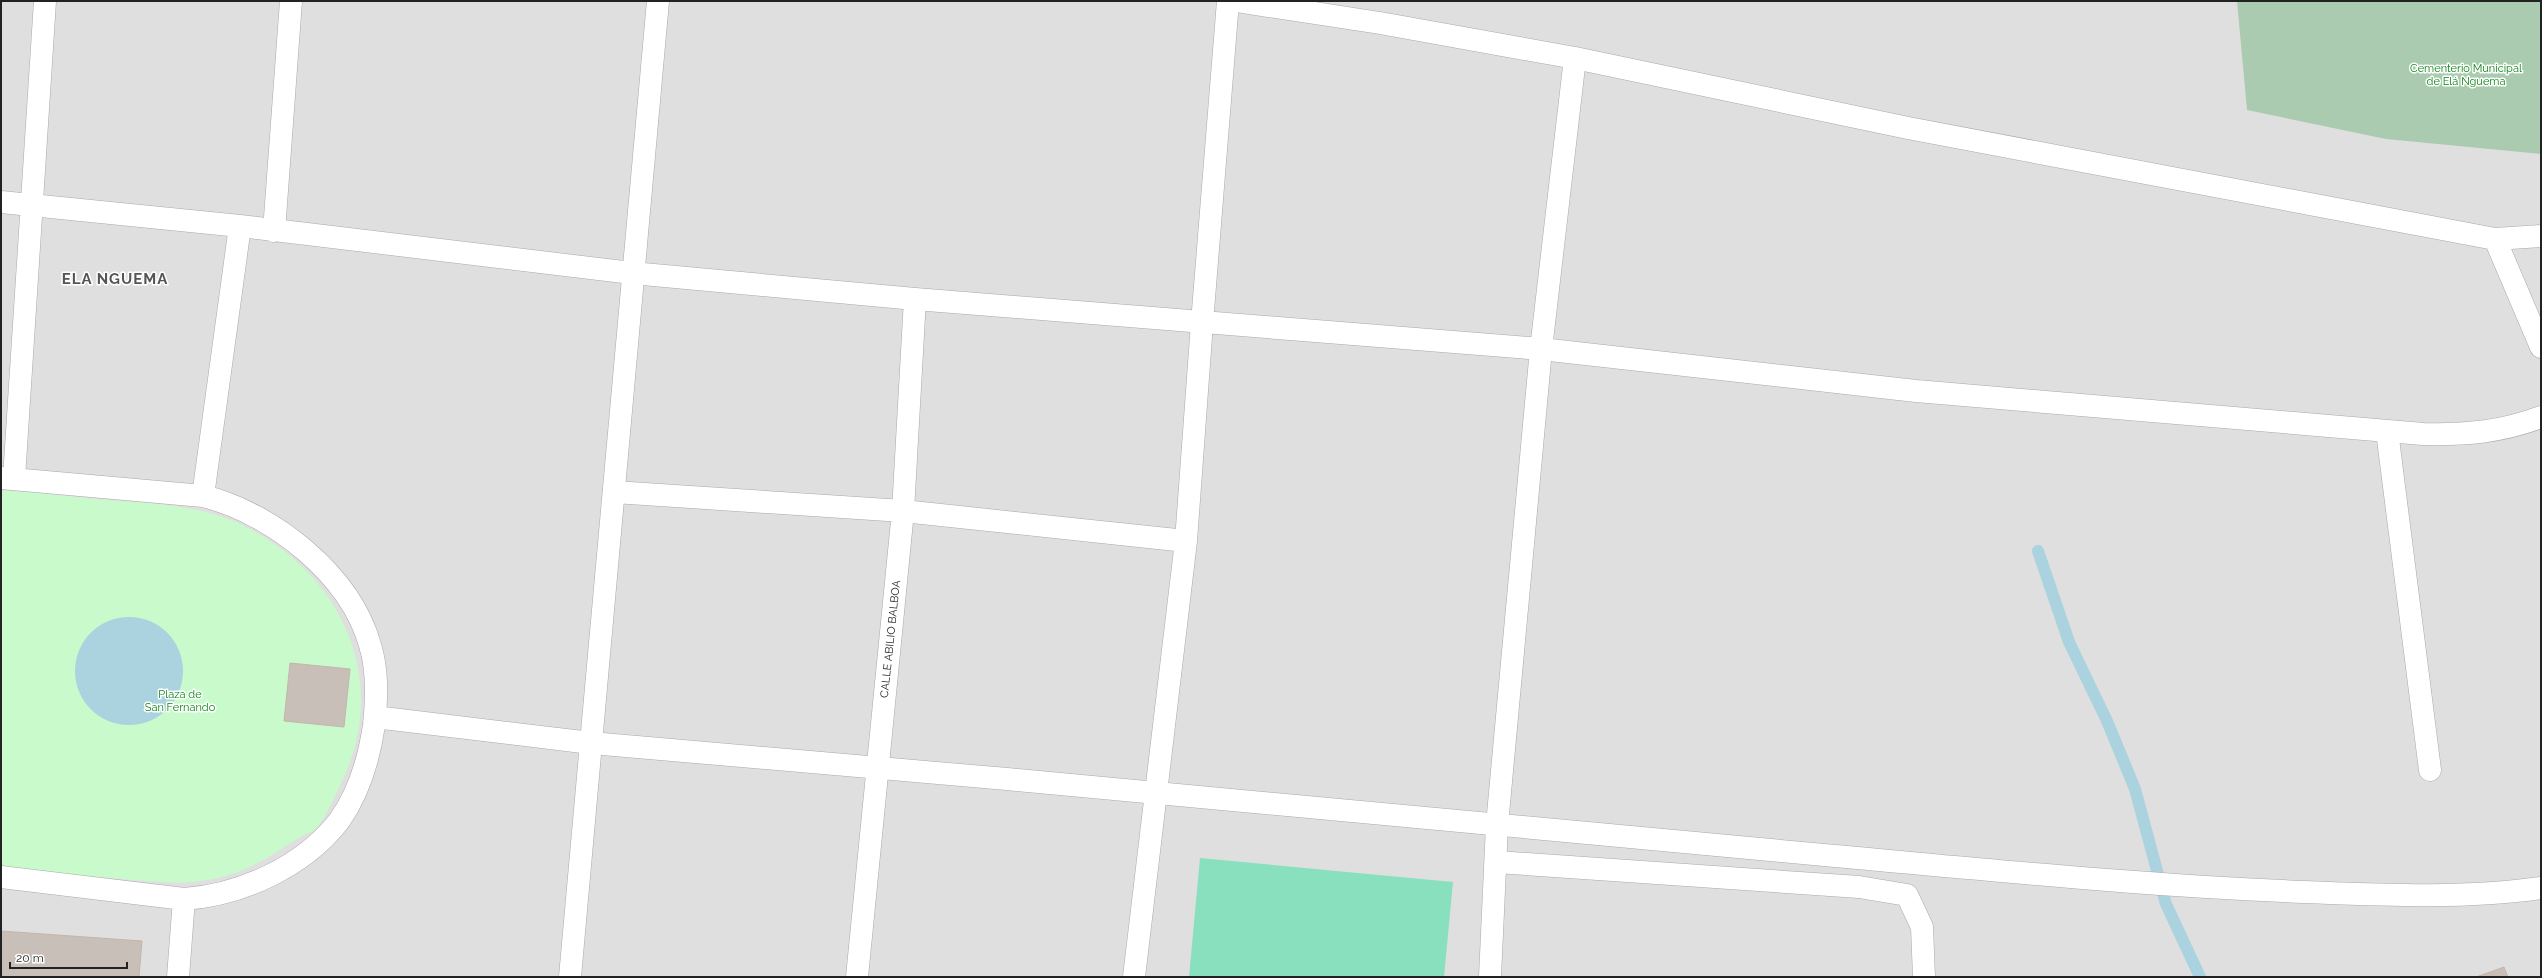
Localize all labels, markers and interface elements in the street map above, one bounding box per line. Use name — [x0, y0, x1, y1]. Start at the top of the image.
park label: Cementerio Municipal de Elá Nguema — [2410, 62, 2522, 88]
district label: ELA NGUEMA — [62, 270, 168, 288]
street label: CALLE ABILIO BALBOA — [878, 579, 903, 699]
park label: Plaza de San Fernando — [145, 688, 216, 714]
scale bar — [10, 944, 127, 970]
text: 20 m — [16, 951, 44, 965]

